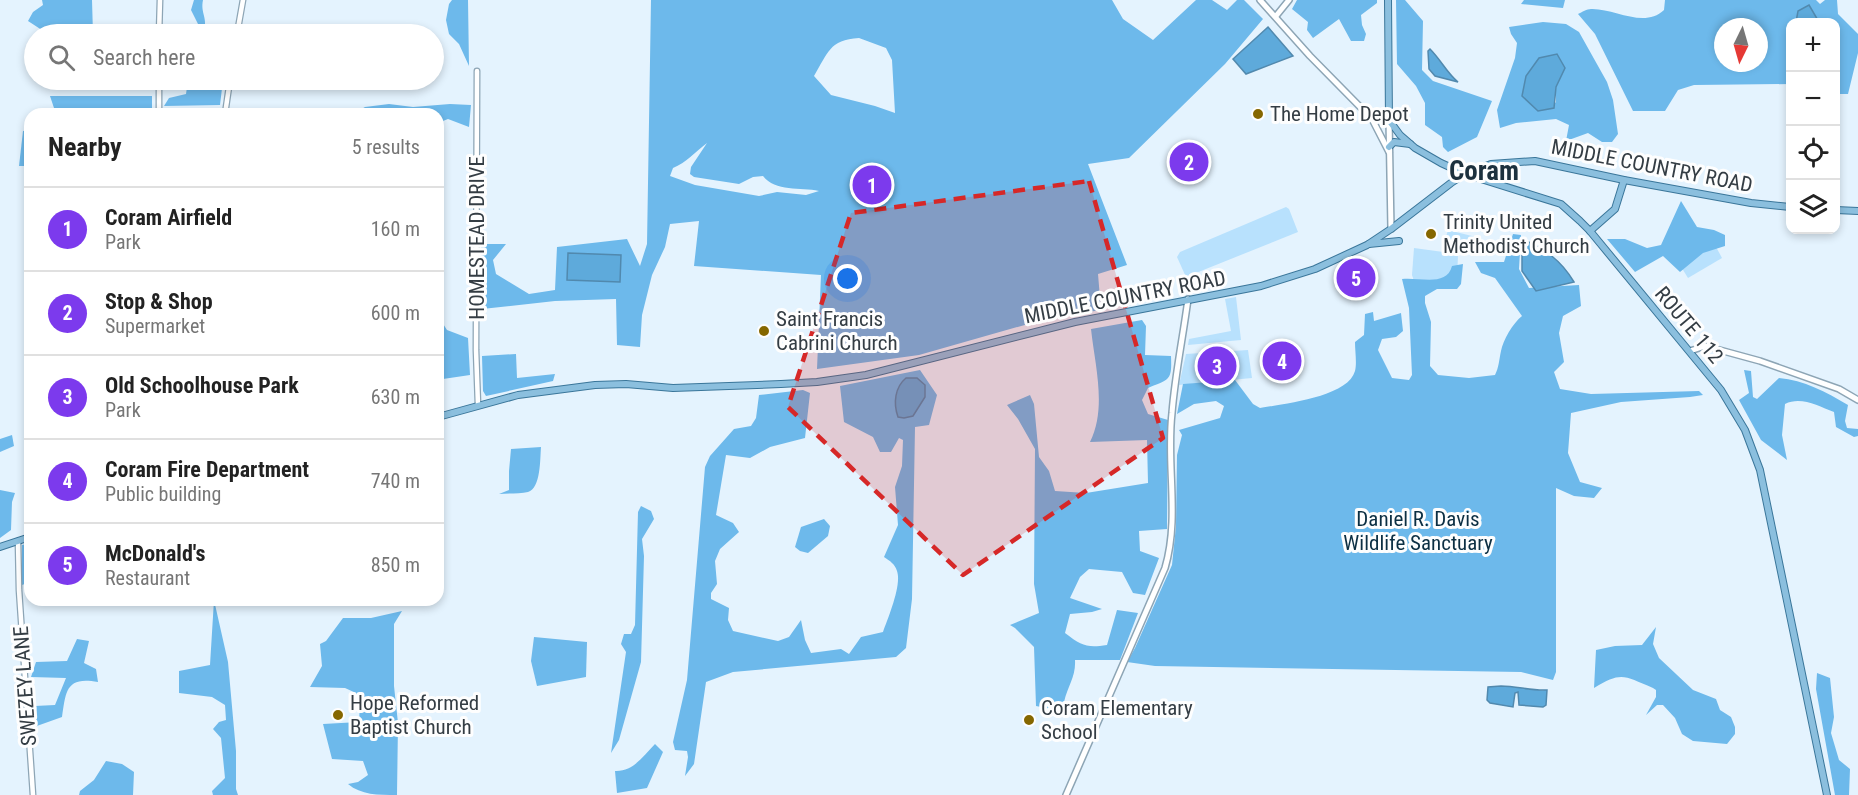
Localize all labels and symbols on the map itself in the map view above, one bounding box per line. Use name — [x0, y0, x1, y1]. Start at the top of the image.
north arrow — [1714, 18, 1768, 72]
place label: The Home Depot — [1270, 102, 1409, 126]
marker: The Home Depot — [1251, 107, 1265, 121]
street label: MIDDLE COUNTRY ROAD — [1549, 135, 1755, 197]
pin: 2 — [1170, 140, 1208, 184]
district label: Coram — [1449, 155, 1519, 187]
street label: HOMESTEAD DRIVE — [465, 156, 489, 320]
pin: 1 — [852, 162, 892, 207]
place label: Trinity United Methodist Church — [1443, 210, 1590, 258]
marker: Trinity United Methodist Church — [1424, 227, 1438, 241]
pin: 5 — [1336, 256, 1376, 300]
your location — [833, 264, 862, 293]
street label: MIDDLE COUNTRY ROAD — [1022, 266, 1228, 328]
street label: ROUTE 112 — [1650, 282, 1728, 368]
place label: Saint Francis Cabrini Church — [776, 307, 898, 355]
marker: Saint Francis Cabrini Church — [757, 324, 771, 338]
pin: 4 — [1262, 338, 1302, 384]
pin: 3 — [1198, 344, 1236, 388]
park label: Daniel R. Davis Wildlife Sanctuary — [1343, 507, 1493, 555]
street label: SWEZEY LANE — [9, 625, 41, 747]
place label: Hope Reformed Baptist Church — [350, 691, 479, 739]
place label: Coram Elementary School — [1041, 696, 1193, 744]
marker: Hope Reformed Baptist Church — [331, 708, 345, 722]
marker: Coram Elementary School — [1022, 713, 1036, 727]

